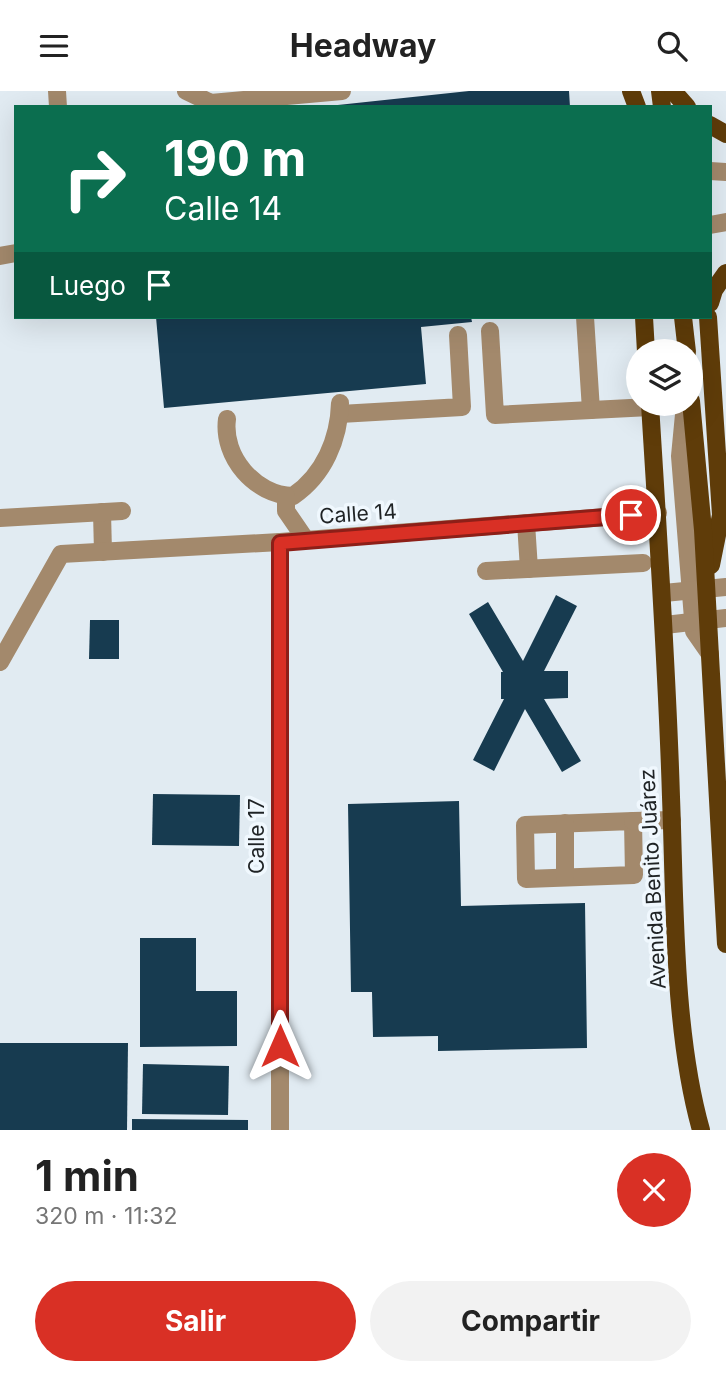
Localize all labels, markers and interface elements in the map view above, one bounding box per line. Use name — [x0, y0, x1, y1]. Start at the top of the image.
text: Headway — [290, 26, 436, 65]
icon: menu — [35, 27, 73, 65]
icon: search — [653, 27, 691, 65]
text: 190 m — [164, 129, 306, 188]
icon: right — [49, 133, 140, 224]
text: Calle 14 — [164, 189, 282, 228]
icon: arrive — [140, 266, 178, 304]
text: Luego — [49, 270, 126, 301]
map controls — [626, 339, 703, 416]
button: layers — [626, 339, 703, 416]
pin — [601, 485, 661, 545]
icon: arrive — [612, 496, 650, 534]
street label: Calle 14 — [318, 498, 398, 529]
street label: Avenida Benito Juárez — [634, 768, 671, 990]
street label: Calle 17 — [244, 798, 269, 874]
position arrow — [243, 1009, 317, 1083]
text: 1 min — [35, 1150, 139, 1201]
button: close — [617, 1153, 691, 1227]
text: 320 m · 11:32 — [35, 1202, 178, 1230]
button: Salir — [35, 1281, 356, 1361]
button: Compartir — [370, 1281, 691, 1361]

